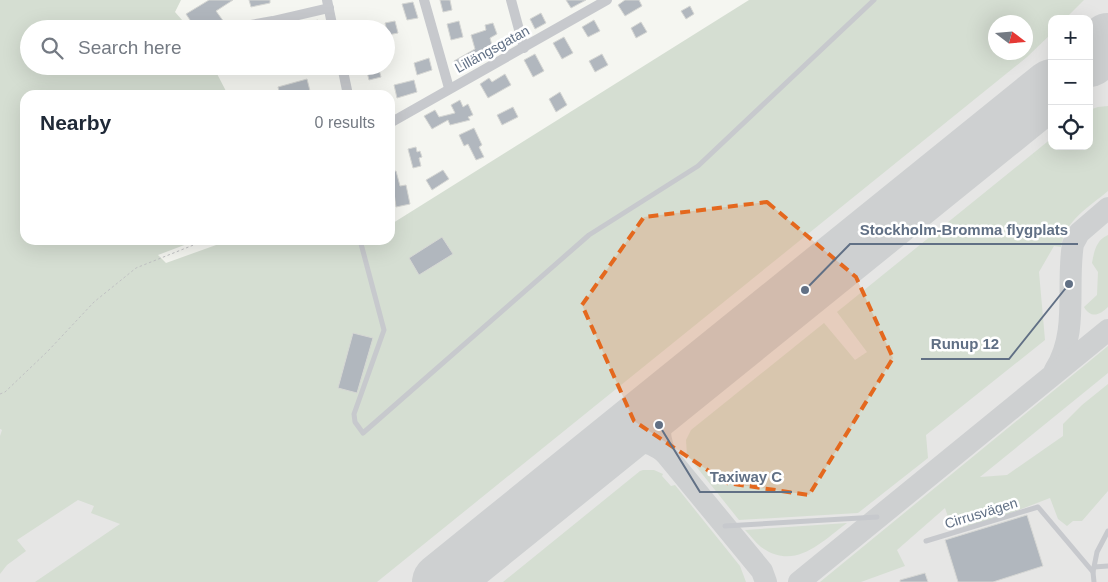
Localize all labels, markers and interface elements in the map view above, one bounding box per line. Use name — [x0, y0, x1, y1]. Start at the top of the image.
north arrow — [988, 15, 1033, 60]
map controls — [1048, 15, 1093, 150]
button: + — [1048, 15, 1093, 60]
search box — [20, 20, 395, 75]
street label: Lillängsgatan — [452, 22, 532, 76]
icon: search — [38, 34, 66, 62]
text: Search here — [78, 37, 182, 58]
button: − — [1048, 60, 1093, 105]
button: locate — [1048, 105, 1093, 150]
text: Nearby — [40, 111, 111, 134]
text: 0 results — [315, 114, 375, 131]
callout: Stockholm-Bromma flygplats — [850, 214, 1078, 244]
text: Stockholm-Bromma flygplats — [860, 221, 1068, 238]
callout: Runup 12 — [921, 329, 1009, 359]
text: Runup 12 — [931, 335, 999, 352]
callout: Taxiway C — [700, 462, 792, 492]
text: Taxiway C — [710, 468, 782, 485]
street label: Cirrusvägen — [943, 494, 1019, 532]

